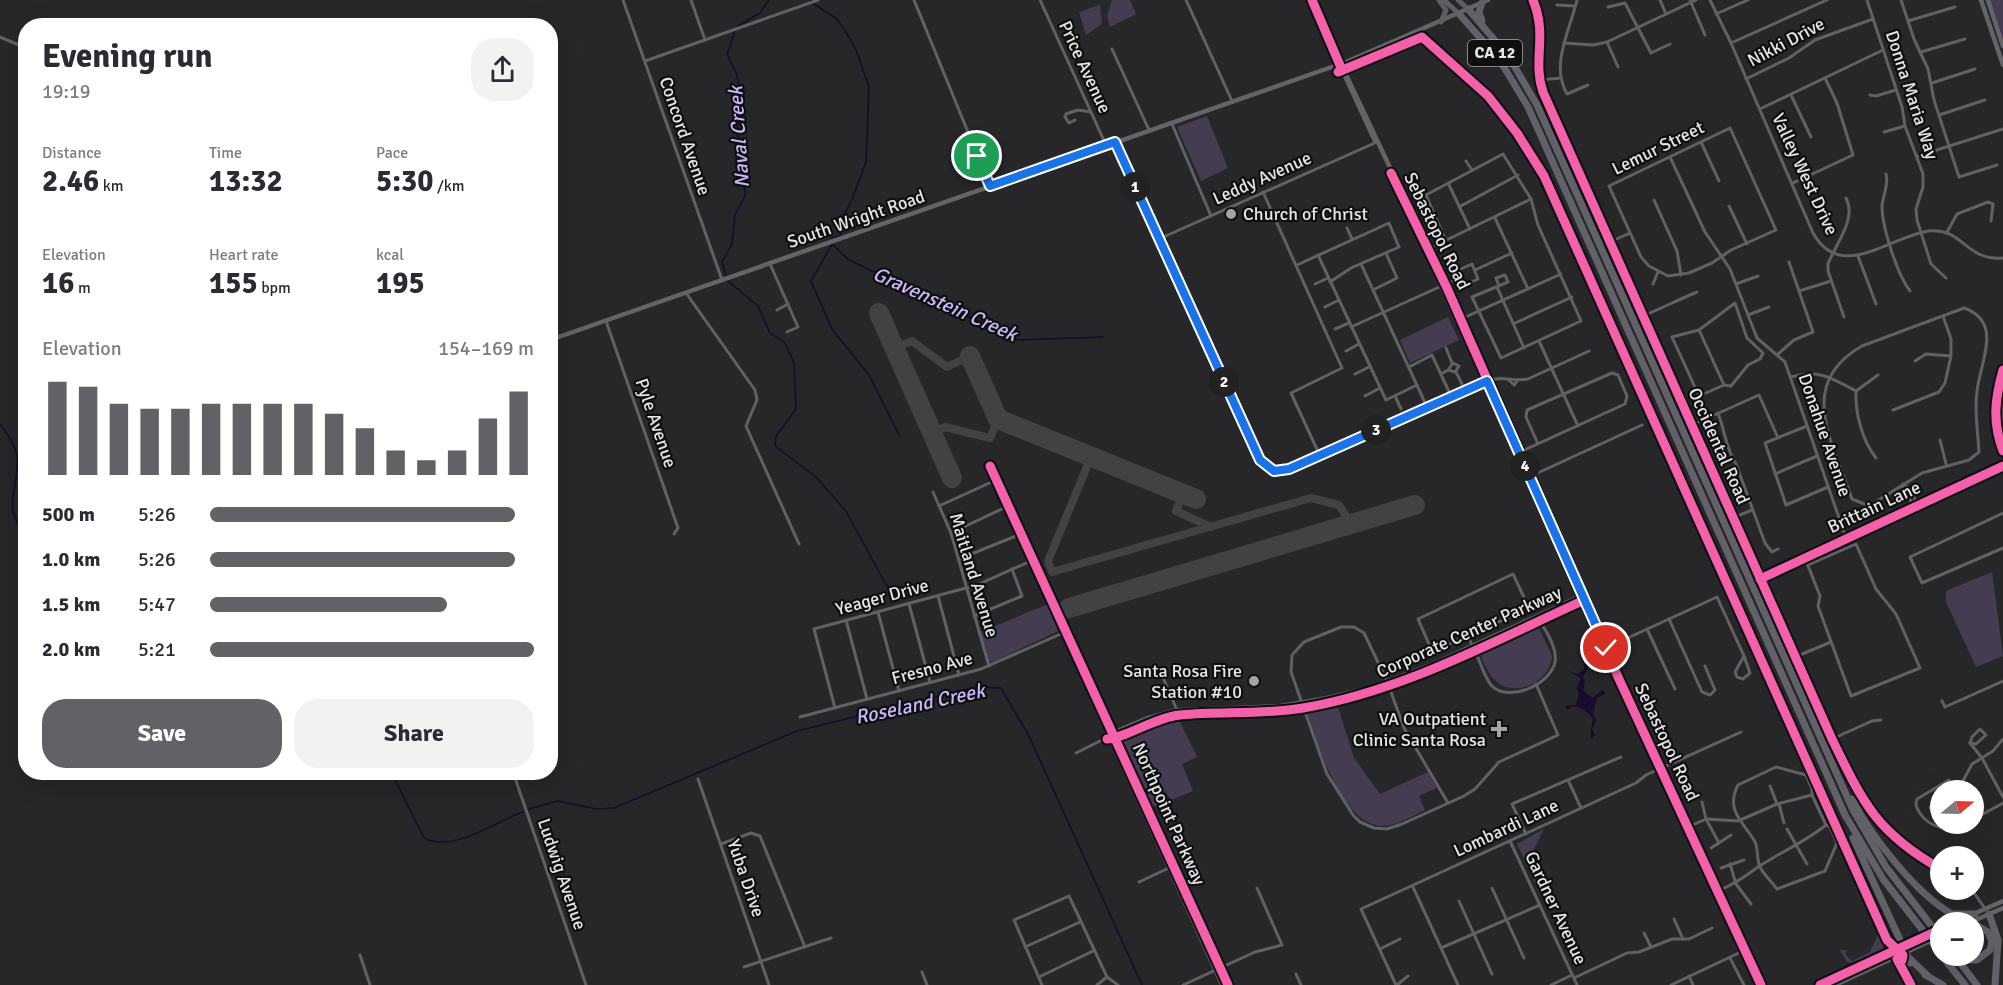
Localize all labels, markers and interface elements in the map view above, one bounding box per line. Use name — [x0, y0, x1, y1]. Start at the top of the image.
street label: Nikki Drive — [1744, 13, 1828, 71]
street label: Price Avenue — [1054, 17, 1116, 117]
street label: Donna Maria Way — [1881, 28, 1943, 163]
text: Evening run — [42, 36, 212, 77]
button: share — [471, 38, 534, 101]
road number: CA 12 — [1468, 40, 1522, 66]
street label: Concord Avenue — [654, 74, 716, 198]
text: 19:19 — [42, 79, 91, 104]
water label: Naval Creek — [723, 83, 755, 189]
street label: Valley West Drive — [1767, 109, 1843, 239]
street label: Lemur Street — [1608, 116, 1708, 180]
pin — [951, 130, 1002, 181]
icon: arrive — [960, 139, 993, 172]
text: Distance — [42, 143, 102, 163]
text: Time — [209, 143, 242, 163]
text: Pace — [376, 143, 408, 163]
street label: Leddy Avenue — [1209, 146, 1315, 210]
text: 2.46 — [42, 163, 99, 200]
text: 13:32 — [209, 163, 283, 200]
text: 5:30 — [376, 163, 433, 200]
street label: Sebastopol Road — [1399, 169, 1475, 293]
pin: 1 — [1120, 172, 1150, 202]
text: km — [99, 176, 124, 196]
text: /km — [433, 176, 465, 196]
text: 1 — [1131, 177, 1139, 197]
street label: South Wright Road — [784, 185, 928, 253]
place label: Church of Christ — [1243, 203, 1368, 225]
marker: Church of Christ — [1224, 207, 1238, 221]
text: Elevation — [42, 245, 106, 265]
text: Heart rate — [209, 245, 278, 265]
text: kcal — [376, 245, 404, 265]
water label: Gravenstein Creek — [869, 261, 1023, 348]
text: 16 — [42, 265, 74, 302]
text: 155 — [209, 265, 258, 302]
text: 195 — [376, 265, 425, 302]
text: m — [74, 278, 91, 298]
text: bpm — [258, 278, 291, 298]
text: Elevation — [42, 336, 122, 361]
text: 154–169 m — [438, 336, 534, 361]
pin: 2 — [1209, 367, 1239, 397]
street label: Donahue Avenue — [1794, 370, 1856, 500]
text: 2 — [1220, 372, 1228, 392]
street label: Pyle Avenue — [630, 375, 682, 471]
street label: Occidental Road — [1683, 384, 1755, 508]
pin: 3 — [1361, 415, 1391, 445]
text: 3 — [1372, 420, 1380, 440]
pin: 4 — [1510, 451, 1540, 481]
text: 4 — [1521, 456, 1529, 476]
street label: Brittain Lane — [1824, 476, 1924, 538]
text: 500 m — [42, 502, 95, 527]
text: 5:26 — [138, 502, 176, 527]
street label: Maitland Avenue — [945, 510, 1003, 640]
text: 1.0 km — [42, 547, 100, 572]
text: 5:26 — [138, 547, 176, 572]
street label: Yeager Drive — [833, 574, 931, 620]
street label: Corporate Center Parkway — [1373, 581, 1565, 683]
text: 1.5 km — [42, 592, 100, 617]
text: 5:47 — [138, 592, 176, 617]
pin — [1580, 622, 1631, 673]
icon: check — [1589, 631, 1622, 664]
text: 2.0 km — [42, 637, 100, 662]
text: 5:21 — [138, 637, 176, 662]
street label: Fresno Ave — [889, 647, 975, 689]
place label: Santa Rosa Fire Station #10 — [1123, 660, 1242, 703]
marker: Santa Rosa Fire Station #10 — [1247, 674, 1261, 688]
water label: Roseland Creek — [853, 678, 989, 730]
street label: Sebastopol Road — [1630, 679, 1704, 805]
button: Save — [42, 699, 282, 768]
button: Share — [294, 699, 534, 768]
place label: VA Outpatient Clinic Santa Rosa — [1353, 708, 1486, 751]
marker: VA Outpatient Clinic Santa Rosa — [1490, 720, 1508, 738]
street label: Northpoint Parkway — [1128, 740, 1210, 889]
north arrow — [1930, 780, 1984, 834]
map controls — [1930, 780, 1984, 966]
street label: Lombardi Lane — [1450, 794, 1562, 862]
street label: Ludwig Avenue — [533, 815, 591, 933]
street label: Yuba Drive — [722, 836, 770, 920]
button: + — [1930, 846, 1984, 900]
street label: Gardner Avenue — [1520, 848, 1592, 968]
button: − — [1930, 912, 1984, 966]

